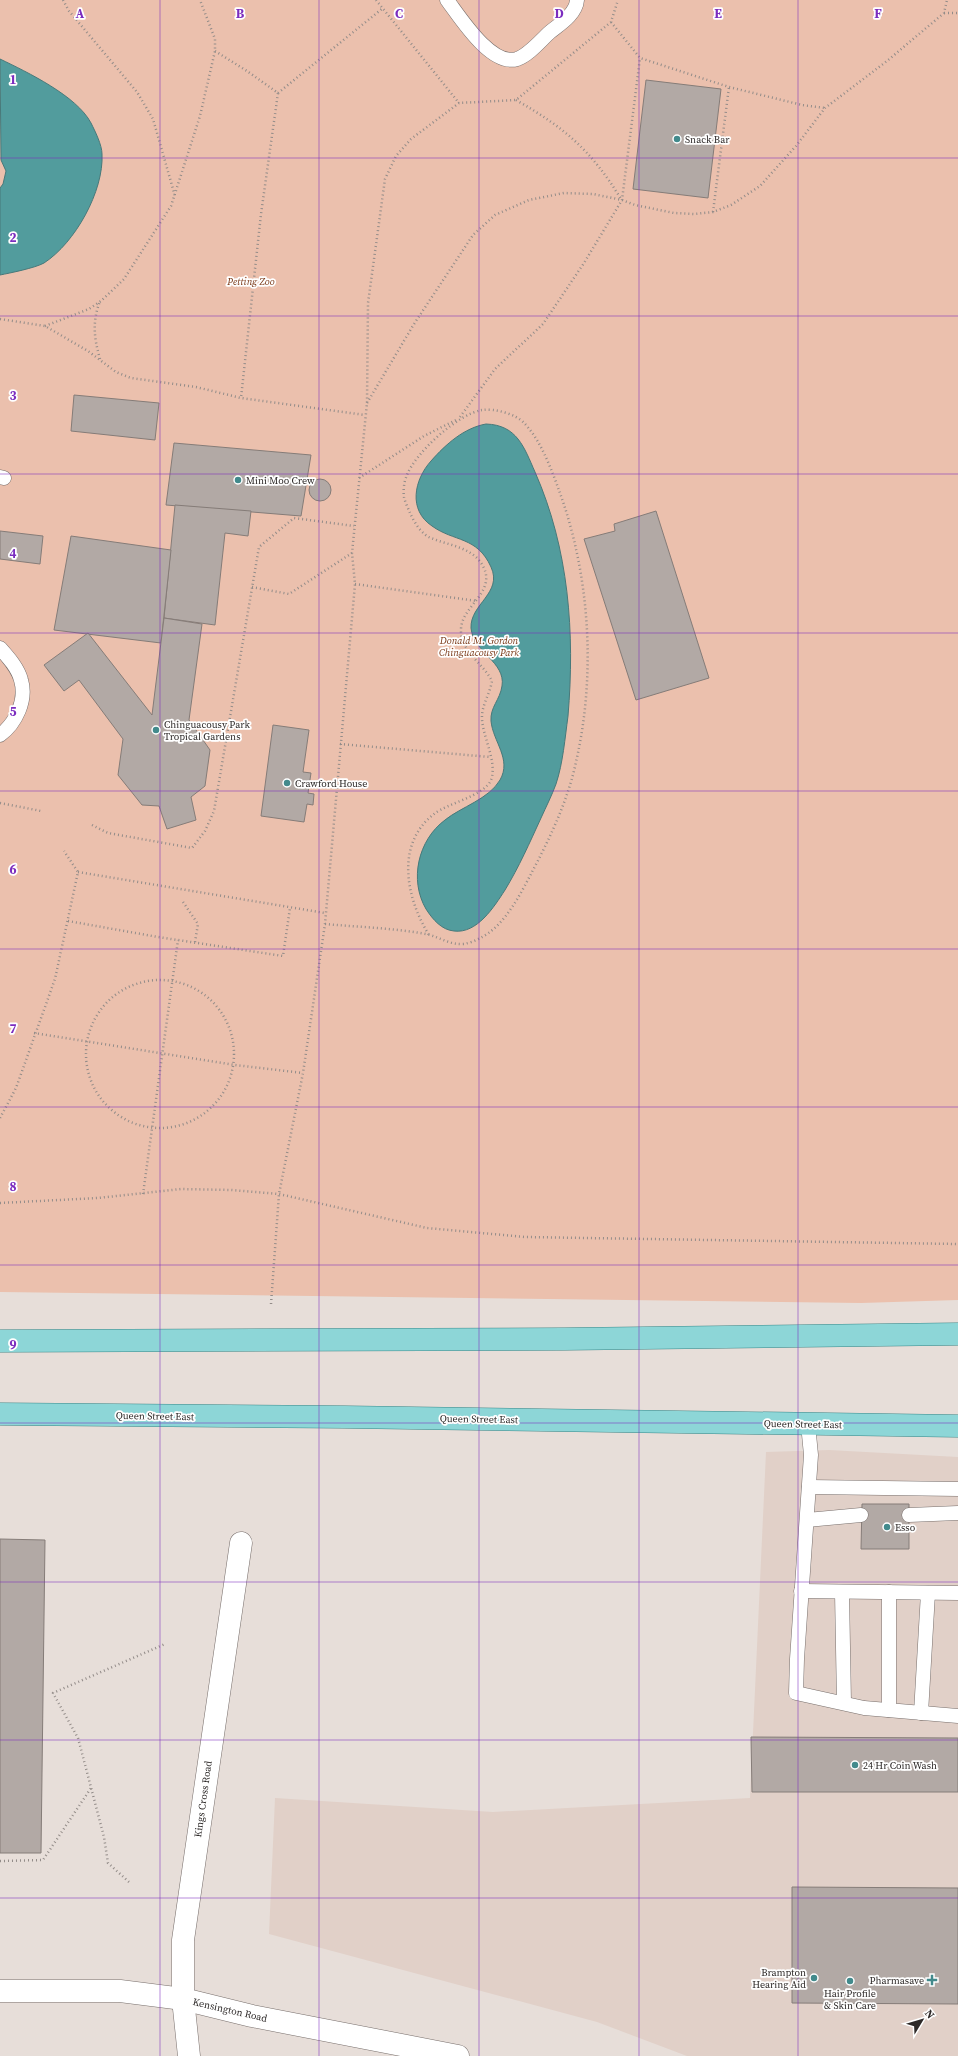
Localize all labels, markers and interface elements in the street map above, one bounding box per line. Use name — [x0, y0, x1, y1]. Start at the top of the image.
text: A — [76, 5, 85, 22]
text: B — [236, 5, 245, 22]
text: C — [395, 5, 403, 22]
text: D — [554, 5, 564, 22]
text: E — [714, 5, 722, 22]
text: F — [874, 5, 882, 22]
text: 1 — [9, 71, 17, 88]
place label: Snack Bar — [685, 133, 730, 146]
marker: Snack Bar — [672, 134, 682, 144]
text: 2 — [9, 229, 17, 246]
park label: Petting Zoo — [226, 275, 275, 288]
text: 3 — [9, 387, 17, 404]
place label: Mini Moo Crew — [246, 474, 315, 487]
marker: Mini Moo Crew — [233, 475, 243, 485]
text: 4 — [9, 545, 17, 562]
park label: Donald M. Gordon Chinguacousy Park — [439, 634, 519, 659]
text: 5 — [9, 703, 17, 720]
place label: Chinguacousy Park Tropical Gardens — [164, 718, 250, 743]
marker: Chinguacousy Park Tropical Gardens — [151, 725, 161, 735]
place label: Crawford House — [295, 777, 367, 790]
marker: Crawford House — [282, 778, 292, 788]
text: 6 — [9, 861, 17, 878]
text: 7 — [9, 1020, 17, 1037]
text: 8 — [9, 1178, 17, 1195]
text: 9 — [9, 1336, 17, 1353]
street label: Queen Street East — [116, 1409, 195, 1423]
street label: Queen Street East — [440, 1412, 519, 1426]
street label: Queen Street East — [764, 1417, 843, 1431]
place label: Esso — [895, 1521, 916, 1534]
marker: Esso — [882, 1522, 892, 1532]
place label: 24 Hr Coin Wash — [863, 1759, 937, 1772]
street label: Kings Cross Road — [191, 1760, 215, 1838]
marker: 24 Hr Coin Wash — [850, 1760, 860, 1770]
place label: Brampton Hearing Aid — [752, 1966, 806, 1991]
marker: Brampton Hearing Aid — [809, 1973, 819, 1983]
place label: Pharmasave — [870, 1974, 924, 1987]
marker: Pharmasave — [927, 1975, 937, 1985]
marker: Hair Profile & Skin Care — [845, 1976, 855, 1986]
place label: Hair Profile & Skin Care — [824, 1987, 876, 2012]
street label: Kensington Road — [192, 1995, 269, 2025]
north arrow — [902, 2000, 942, 2040]
text: N — [921, 2006, 938, 2022]

